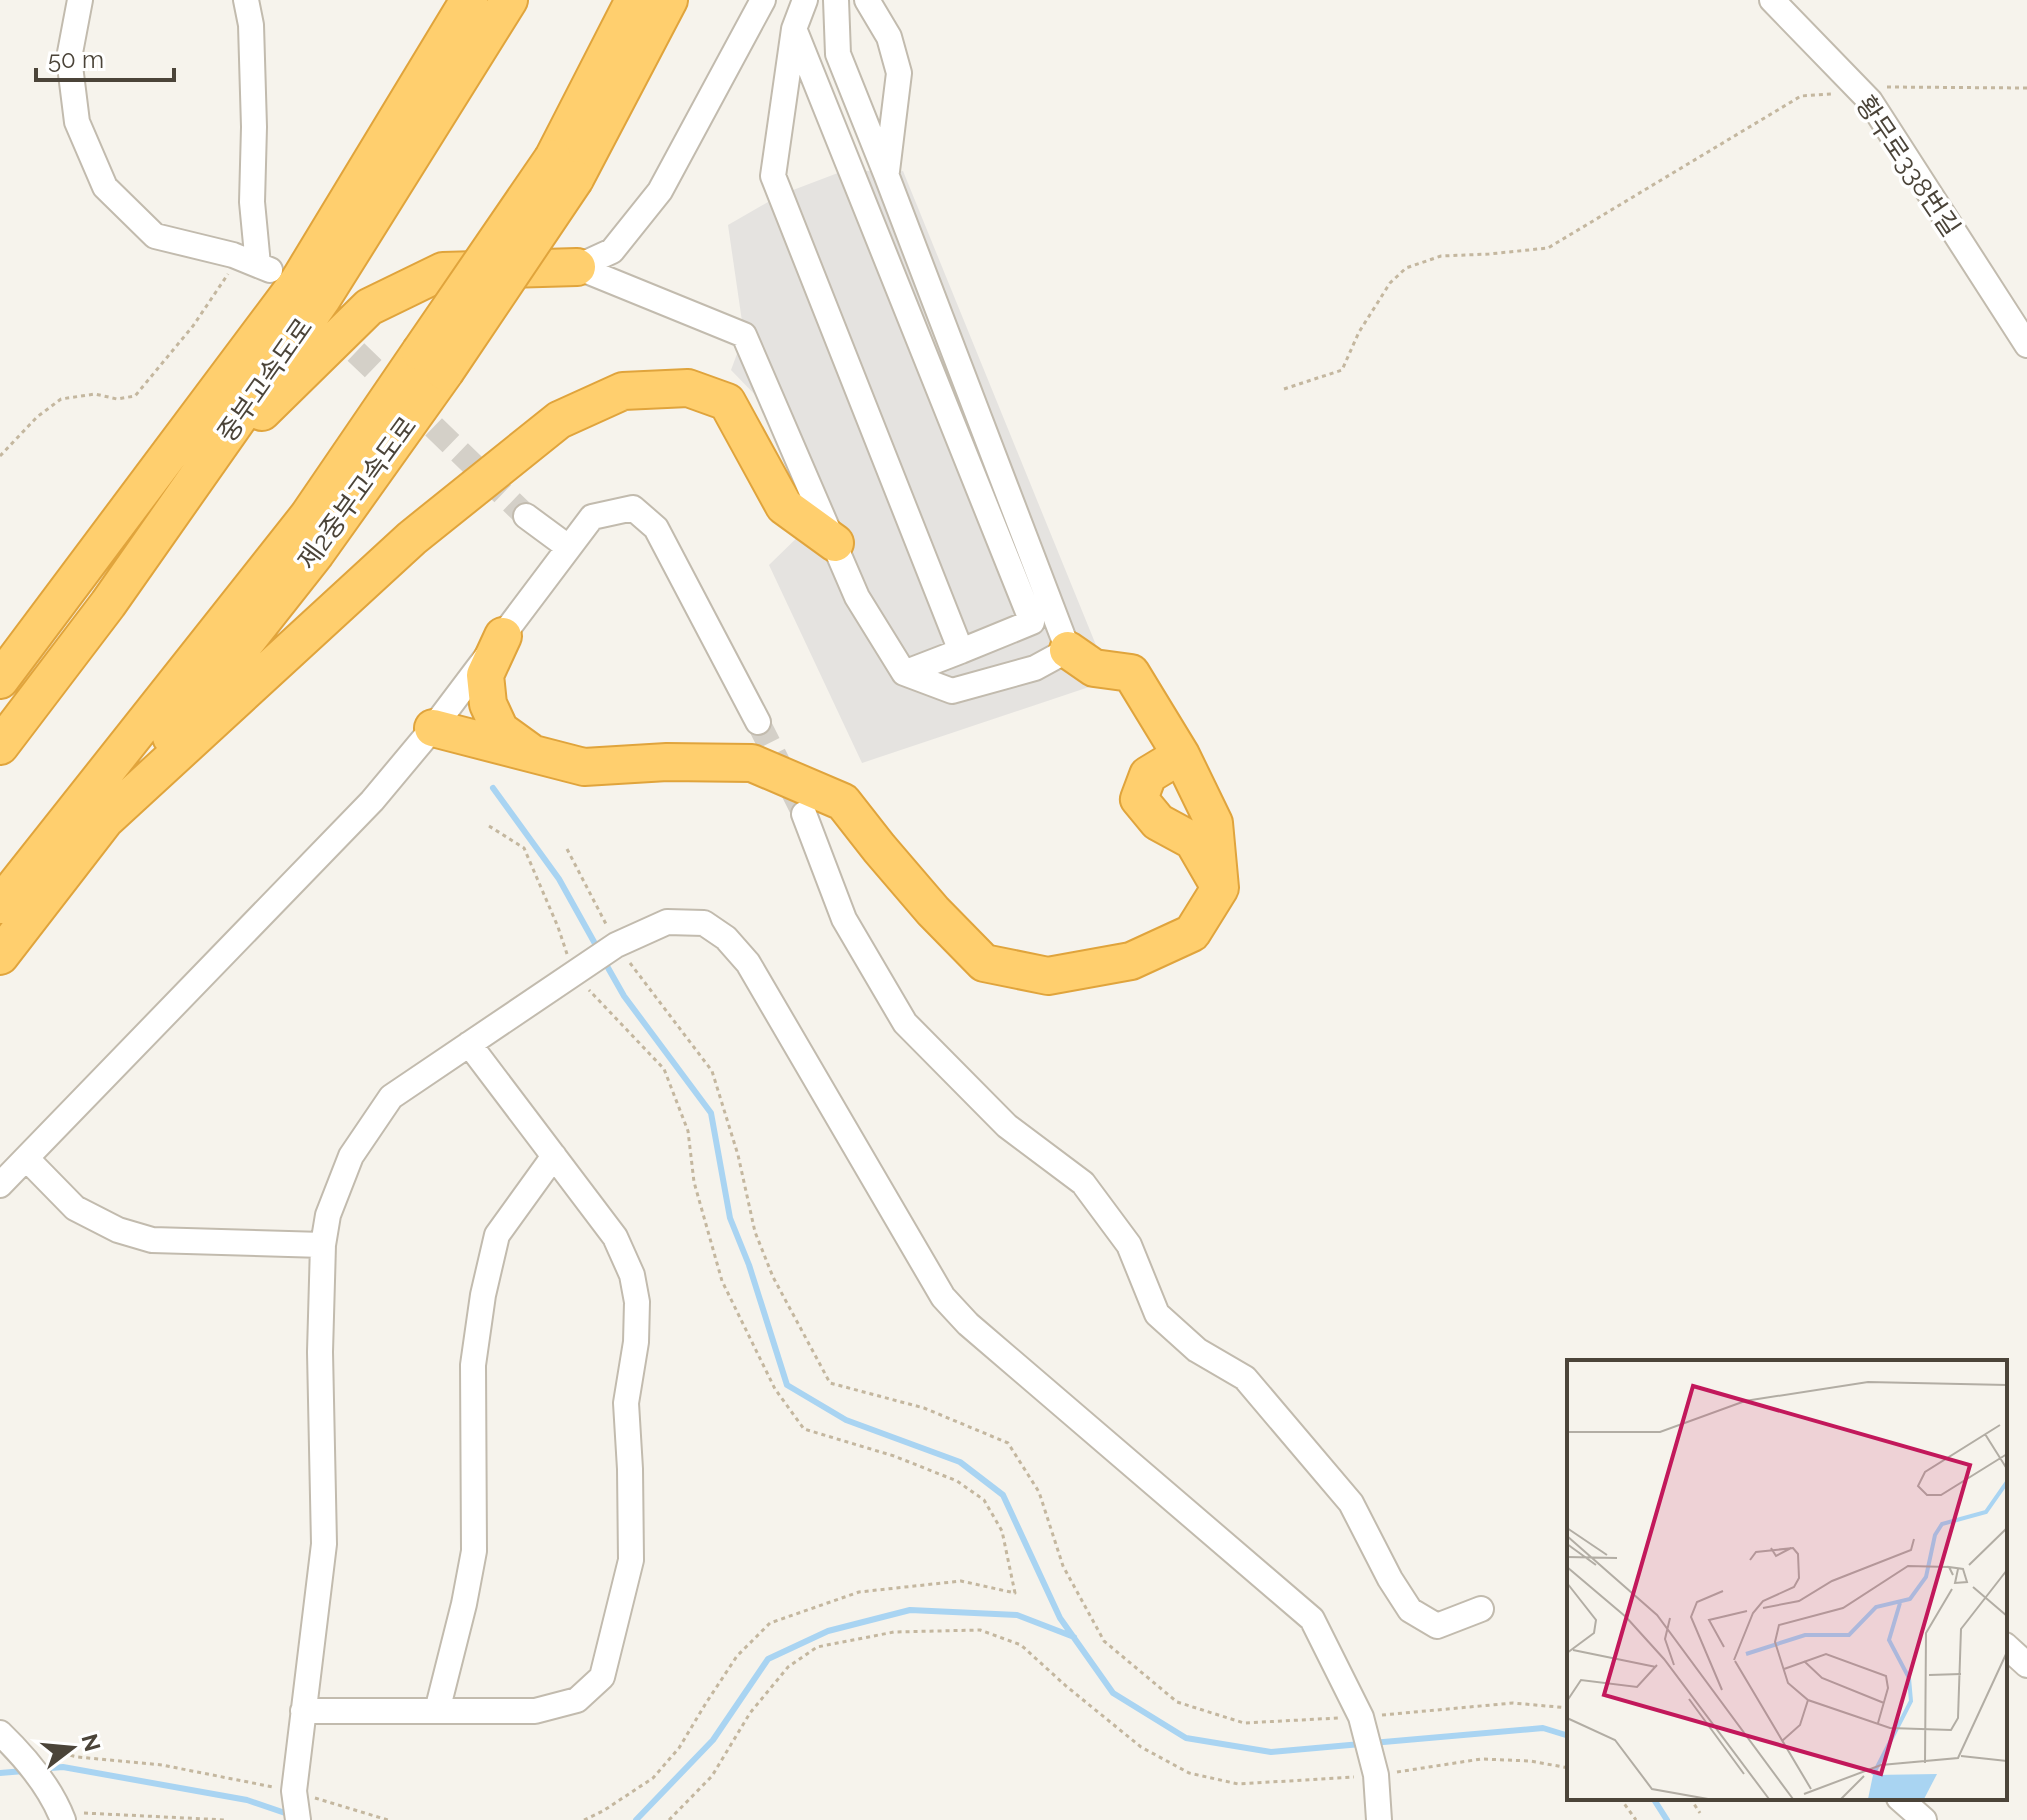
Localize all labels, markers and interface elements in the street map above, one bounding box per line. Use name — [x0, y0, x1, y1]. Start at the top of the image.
scale bar — [36, 32, 174, 82]
text: 50 m — [48, 45, 104, 74]
street label: 황무로338번길 — [1850, 90, 1966, 242]
street label: 중부고속도로 — [212, 313, 318, 447]
street label: 제2중부고속도로 — [292, 411, 422, 575]
inset map — [1567, 1360, 2007, 1800]
north arrow — [32, 1708, 112, 1788]
text: N — [76, 1731, 106, 1754]

